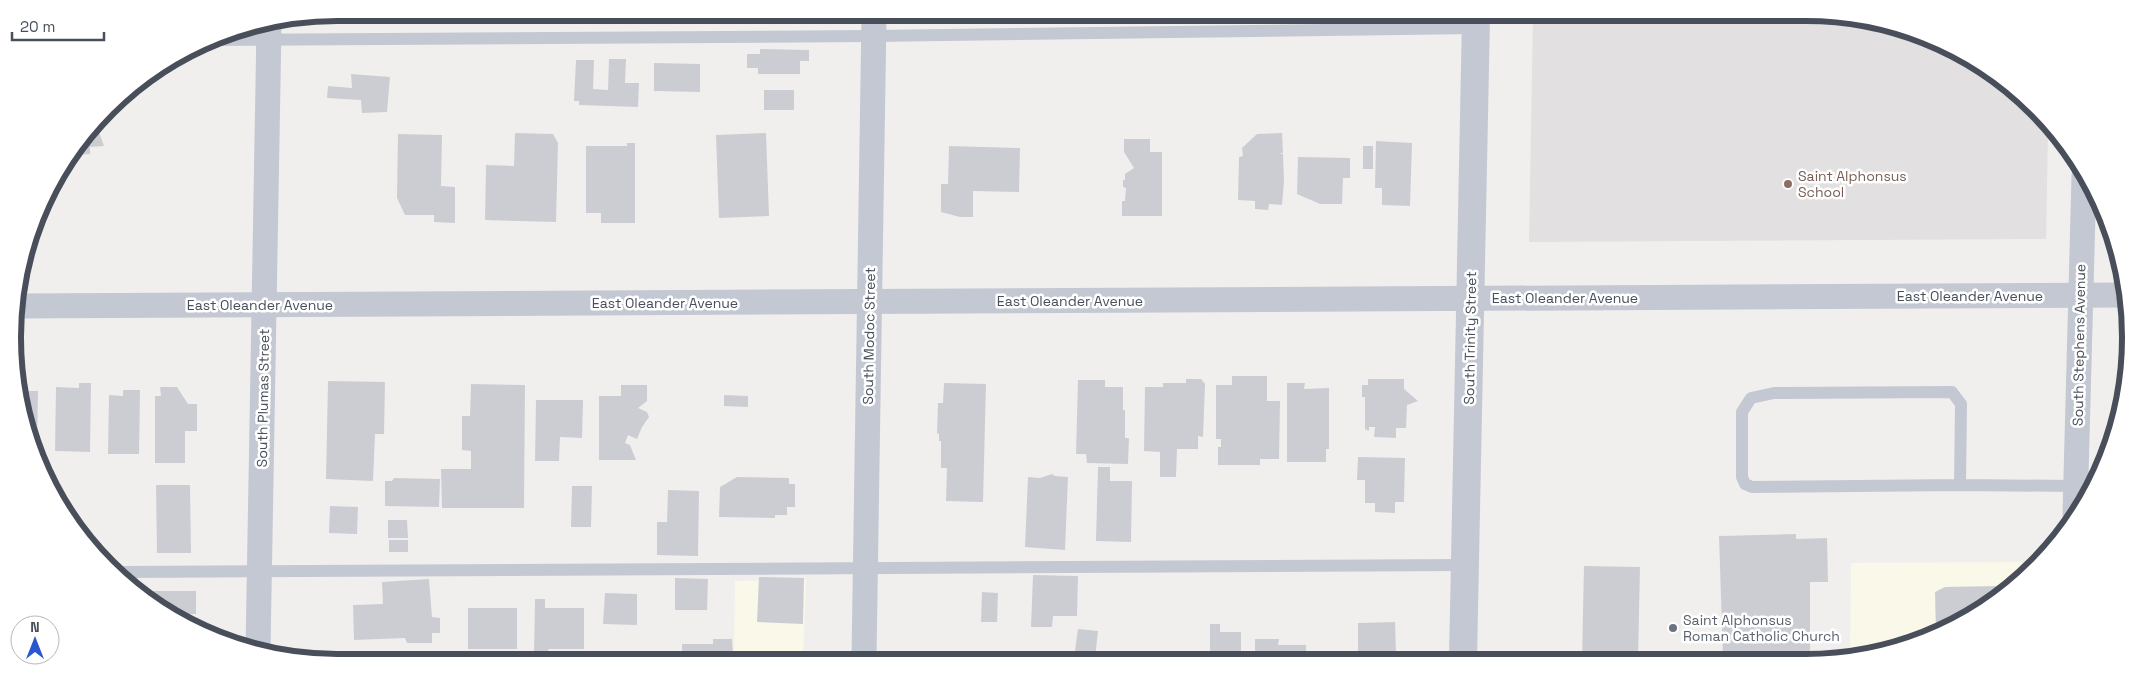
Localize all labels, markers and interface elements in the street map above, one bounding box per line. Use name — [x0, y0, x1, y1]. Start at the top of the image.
scale bar — [12, 10, 105, 42]
text: 20 m — [20, 17, 55, 36]
place label: Saint Alphonsus School — [1798, 167, 1907, 201]
marker: Saint Alphonsus School — [1782, 178, 1794, 190]
street label: South Stephens Avenue — [2069, 264, 2089, 426]
street label: South Modoc Street — [859, 267, 879, 405]
street label: South Trinity Street — [1460, 271, 1480, 405]
street label: East Oleander Avenue — [1897, 287, 2043, 305]
street label: East Oleander Avenue — [1492, 289, 1638, 307]
street label: East Oleander Avenue — [997, 292, 1143, 310]
street label: East Oleander Avenue — [592, 294, 738, 312]
street label: East Oleander Avenue — [187, 296, 333, 314]
street label: South Plumas Street — [253, 329, 273, 467]
place label: Saint Alphonsus Roman Catholic Church — [1683, 611, 1840, 645]
north arrow — [10, 615, 60, 665]
text: N — [30, 618, 40, 636]
marker: Saint Alphonsus Roman Catholic Church — [1667, 622, 1679, 634]

